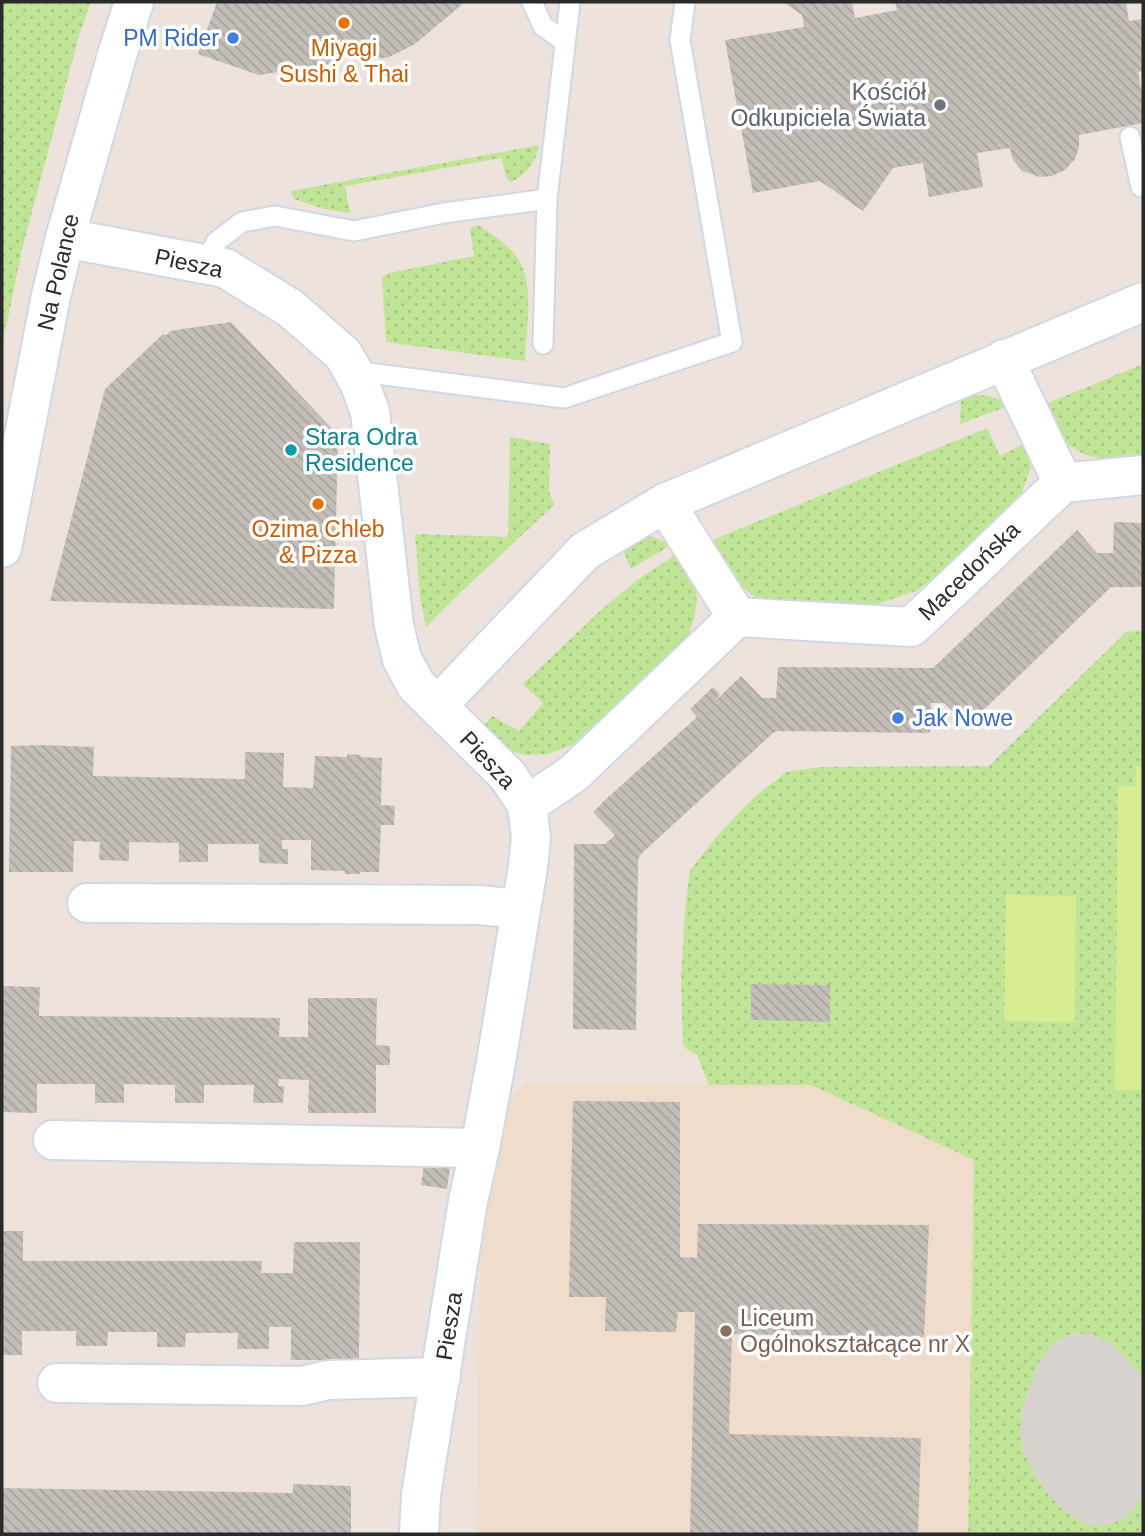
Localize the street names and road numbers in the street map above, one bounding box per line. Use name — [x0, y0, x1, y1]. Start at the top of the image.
street label: Na Polance — [32, 211, 84, 333]
street label: Piesza — [153, 243, 226, 283]
street label: Macedońska — [913, 516, 1025, 626]
street label: Piesza — [455, 726, 521, 794]
street label: Piesza — [431, 1290, 467, 1362]

